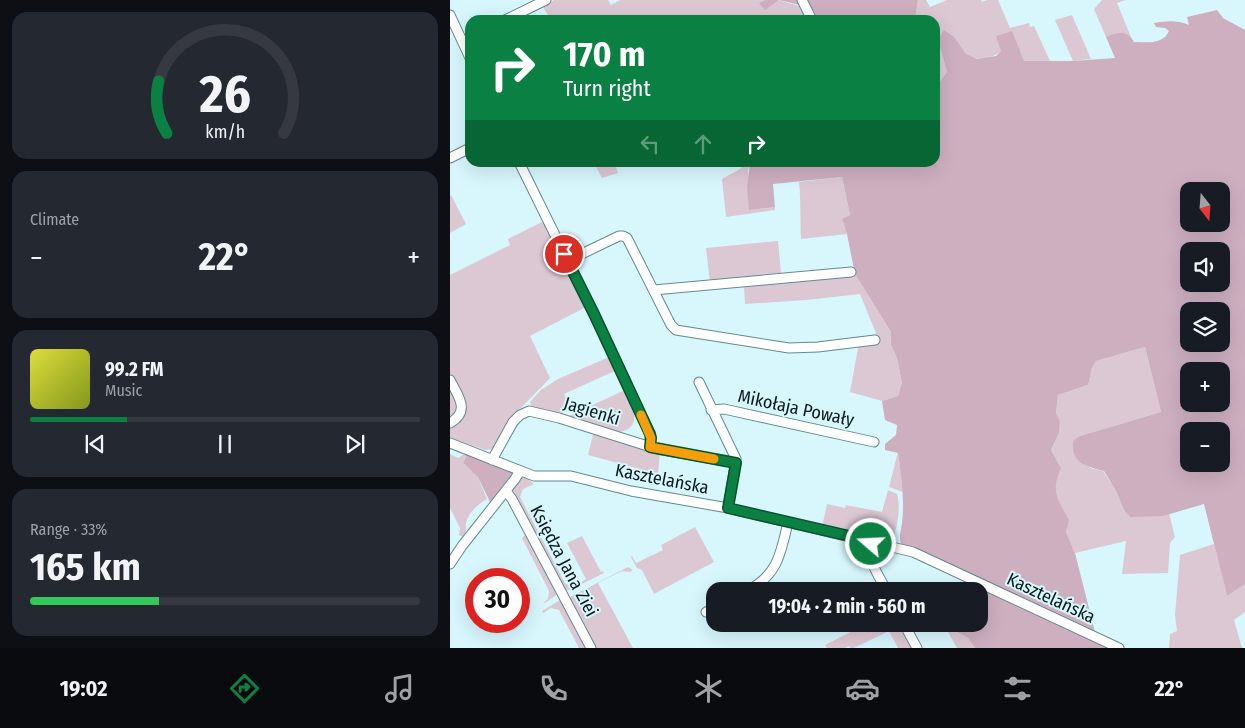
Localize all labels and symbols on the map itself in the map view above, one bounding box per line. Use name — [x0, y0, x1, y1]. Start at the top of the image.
north arrow — [1180, 182, 1230, 232]
pin — [543, 233, 585, 275]
street label: Mikołaja Powały — [736, 385, 856, 431]
street label: Jagienki — [561, 392, 623, 430]
street label: Kasztelańska — [613, 459, 711, 499]
street label: Księdza Jana Ziei — [525, 502, 603, 620]
position arrow — [844, 517, 896, 569]
speed limit sign: 30 — [465, 568, 530, 633]
street label: Kasztelańska — [1003, 568, 1099, 628]

